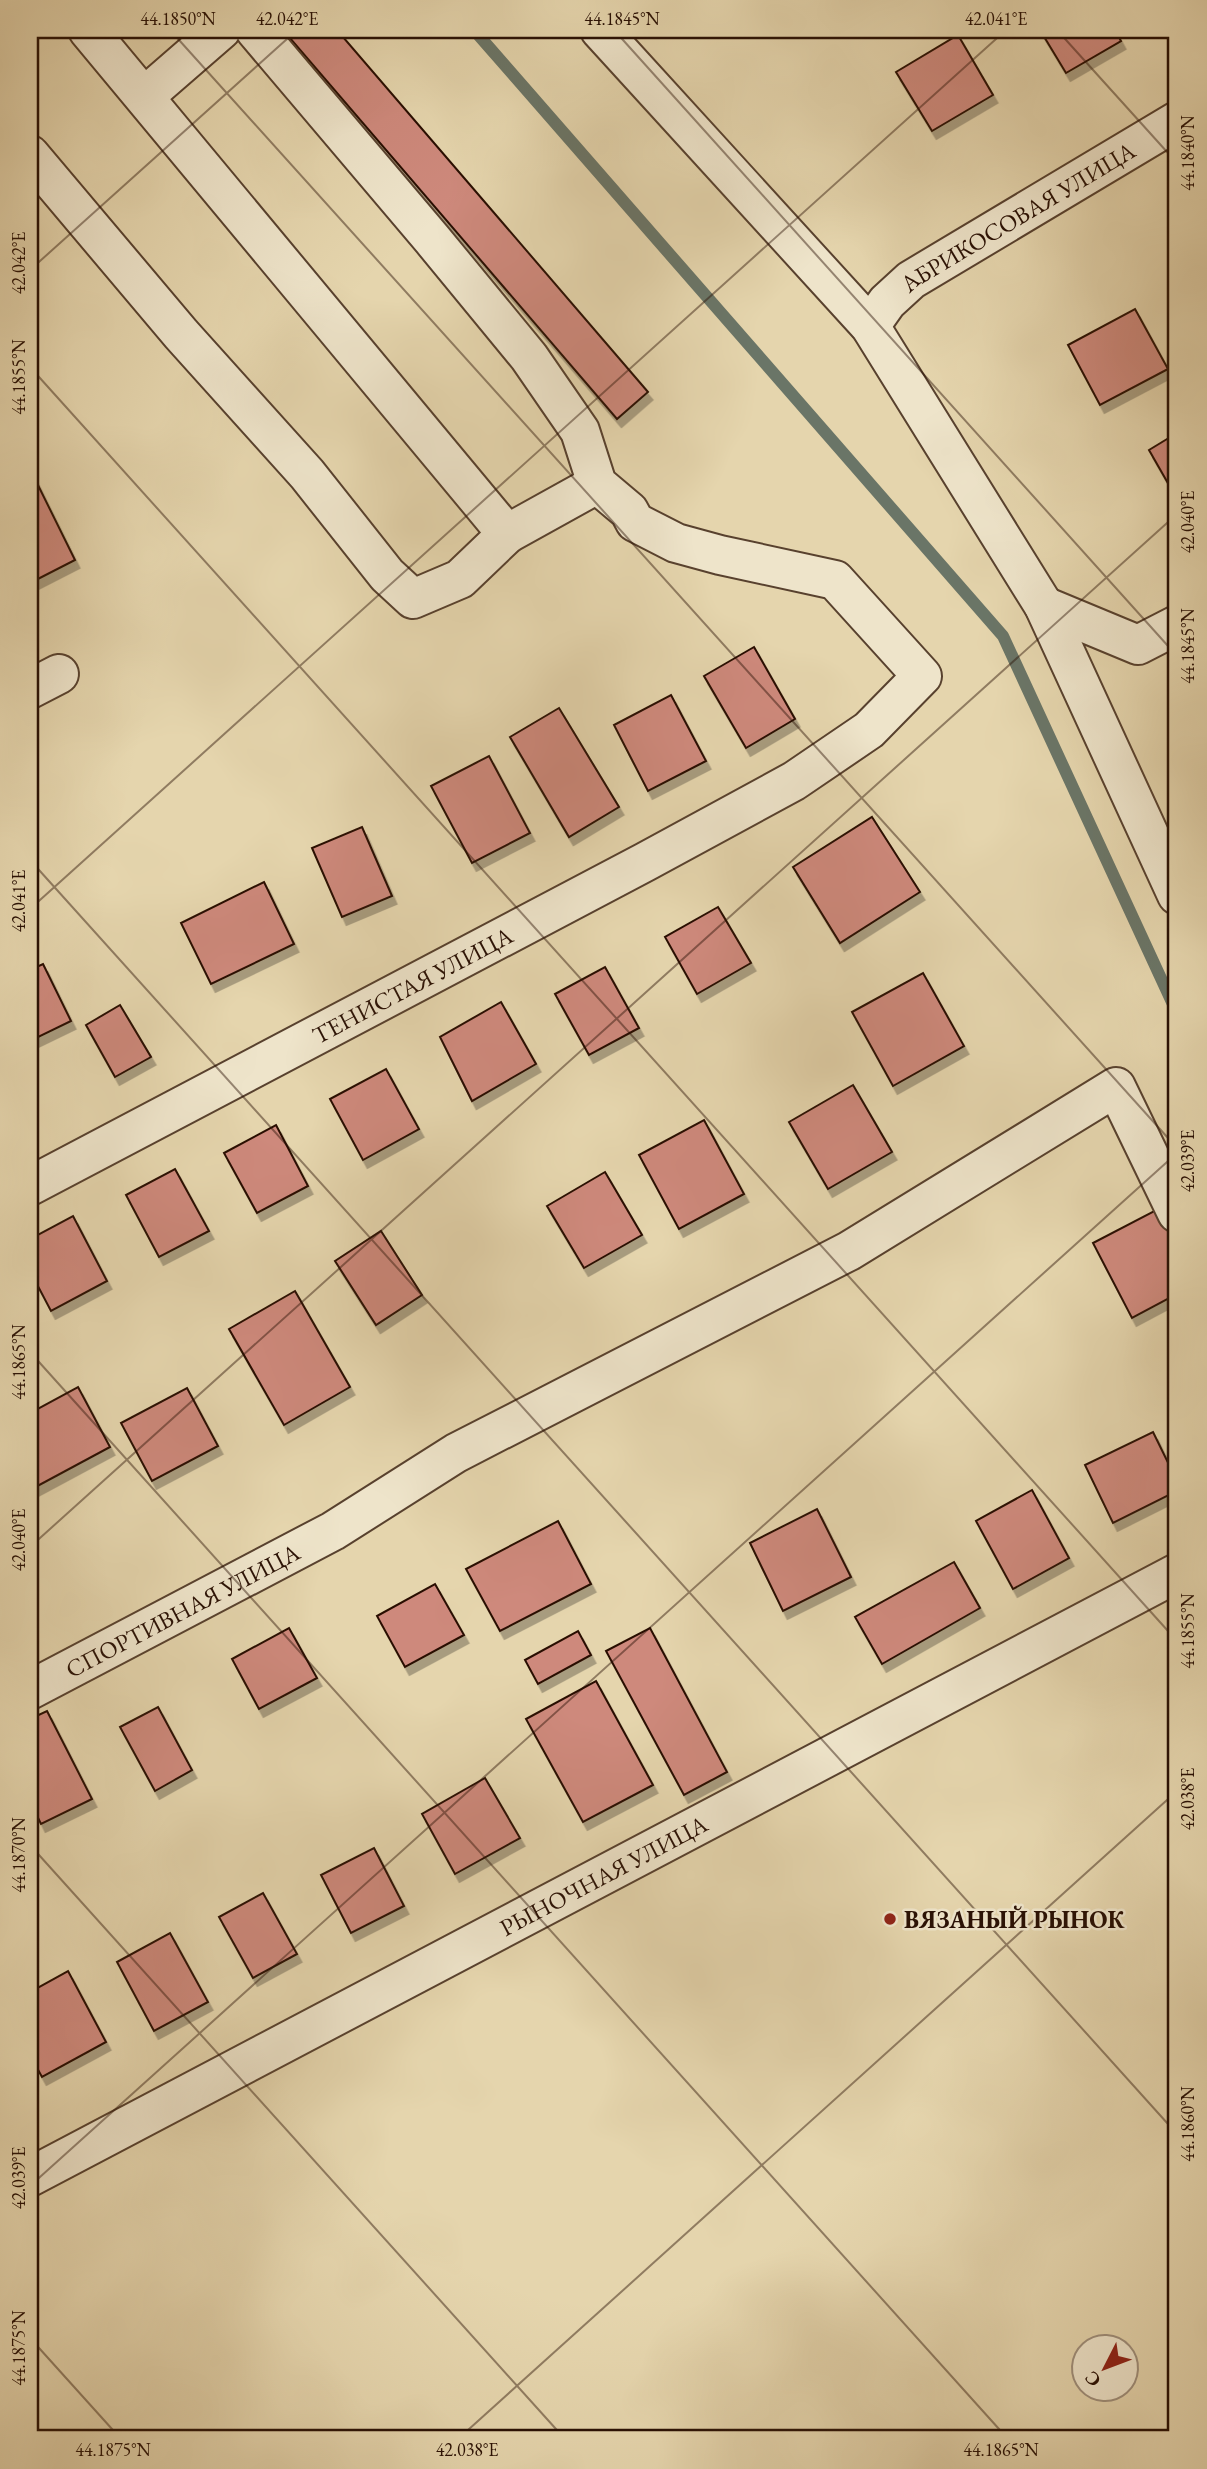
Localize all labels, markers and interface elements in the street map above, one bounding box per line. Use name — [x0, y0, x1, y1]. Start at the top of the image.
text: 44.1850°N — [140, 7, 216, 30]
text: 42.042°E — [256, 7, 318, 30]
text: 44.1845°N — [584, 7, 660, 30]
text: 42.041°E — [965, 7, 1027, 30]
text: 44.1840°N — [1176, 115, 1199, 191]
street label: АБРИКОСОВАЯ УЛИЦА — [892, 134, 1141, 299]
text: 42.042°E — [7, 232, 30, 294]
text: 44.1855°N — [7, 339, 30, 415]
text: 42.040°E — [1176, 491, 1199, 553]
text: 44.1845°N — [1176, 608, 1199, 684]
text: 42.041°E — [7, 870, 30, 932]
street label: ТЕНИСТАЯ УЛИЦА — [307, 919, 518, 1050]
text: 42.039°E — [1176, 1130, 1199, 1192]
text: 44.1865°N — [7, 1324, 30, 1400]
text: 42.040°E — [7, 1509, 30, 1571]
street label: СПОРТИВНАЯ УЛИЦА — [60, 1536, 305, 1684]
text: 44.1855°N — [1176, 1593, 1199, 1669]
text: 42.038°E — [1176, 1768, 1199, 1830]
street label: РЫНОЧНАЯ УЛИЦА — [494, 1807, 713, 1942]
text: 44.1870°N — [7, 1817, 30, 1893]
place label: ВЯЗАНЫЙ РЫНОК — [904, 1904, 1125, 1935]
marker: ВЯЗАНЫЙ РЫНОК — [882, 1911, 898, 1927]
text: 44.1860°N — [1176, 2086, 1199, 2162]
text: 42.039°E — [7, 2147, 30, 2209]
text: 44.1875°N — [7, 2310, 30, 2386]
north arrow — [1070, 2332, 1140, 2402]
text: С — [1079, 2366, 1107, 2392]
text: 44.1875°N — [75, 2438, 151, 2461]
text: 42.038°E — [436, 2438, 498, 2461]
text: 44.1865°N — [963, 2438, 1039, 2461]

